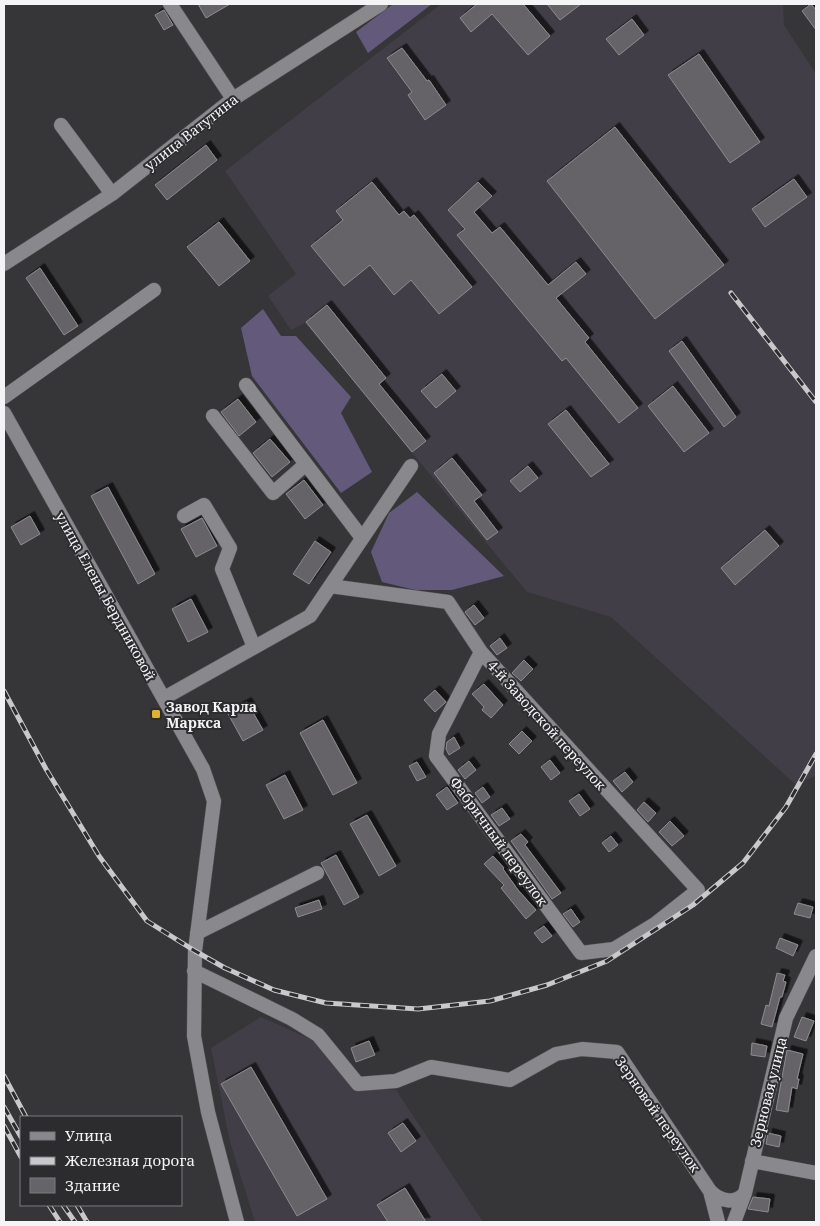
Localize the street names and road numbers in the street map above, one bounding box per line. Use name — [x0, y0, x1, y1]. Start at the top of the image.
street label: улица Ватутина — [140, 90, 242, 174]
street label: улица Елены Бердниковой — [51, 508, 161, 684]
street label: 4-й Заводской переулок — [484, 656, 611, 794]
street label: Фабричный переулок — [446, 773, 553, 910]
street label: Зерновая улица — [745, 1035, 791, 1149]
street label: Зерновой переулок — [611, 1052, 706, 1176]

